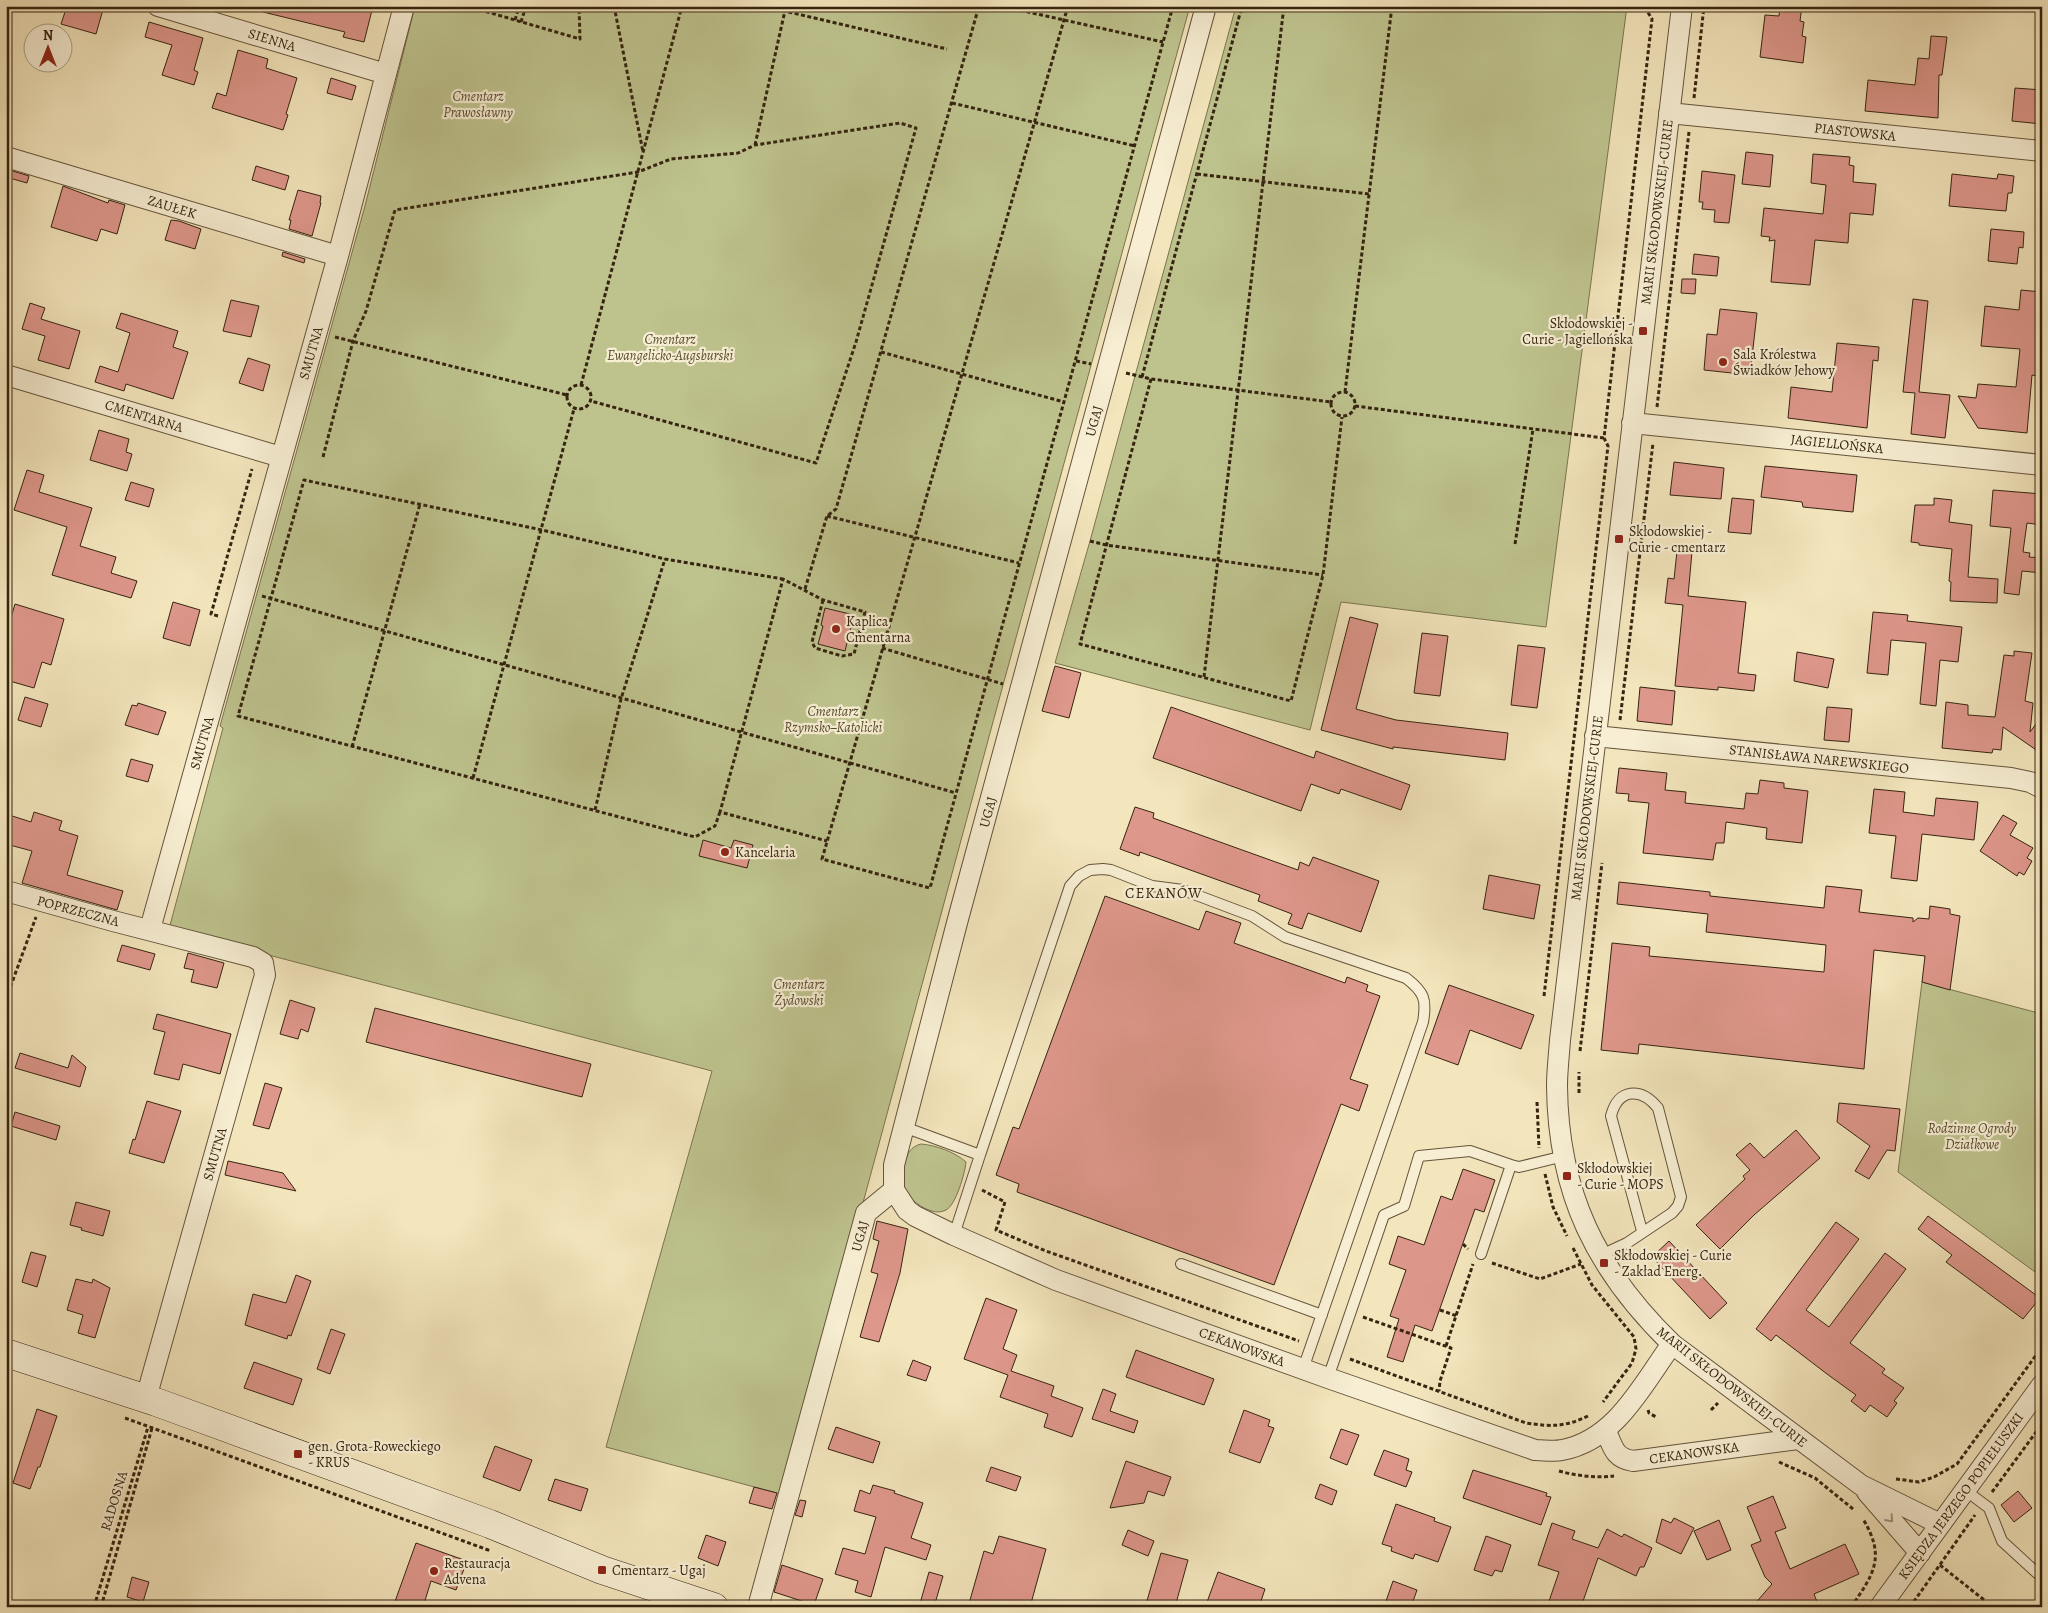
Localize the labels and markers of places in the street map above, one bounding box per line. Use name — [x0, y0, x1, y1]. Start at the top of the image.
place label: Skłodowskiej - Curie - Jagiellońska — [1522, 314, 1633, 349]
marker: Skłodowskiej - Curie - Jagiellońska — [1637, 325, 1649, 337]
place label: Sala Królestwa Świadków Jehowy — [1733, 345, 1835, 380]
marker: Sala Królestwa Świadków Jehowy — [1717, 356, 1729, 368]
place label: Skłodowskiej - Curie - cmentarz — [1629, 522, 1726, 557]
marker: Skłodowskiej - Curie - cmentarz — [1613, 533, 1625, 545]
place label: Kaplica Cmentarna — [846, 612, 911, 647]
marker: Kaplica Cmentarna — [830, 623, 842, 635]
place label: Kancelaria — [735, 843, 796, 862]
marker: Kancelaria — [719, 846, 731, 858]
place label: Skłodowskiej - Curie - MOPS — [1577, 1159, 1664, 1194]
marker: Skłodowskiej - Curie - MOPS — [1561, 1170, 1573, 1182]
place label: Skłodowskiej - Curie - Zakład Energ. — [1614, 1246, 1732, 1281]
marker: Skłodowskiej - Curie - Zakład Energ. — [1598, 1257, 1610, 1269]
place label: gen. Grota-Roweckiego - KRUS — [308, 1437, 441, 1472]
marker: gen. Grota-Roweckiego - KRUS — [292, 1448, 304, 1460]
place label: Restauracja Advena — [443, 1554, 511, 1589]
place label: Cmentarz - Ugaj — [612, 1561, 706, 1580]
marker: Cmentarz - Ugaj — [596, 1564, 608, 1576]
marker: Restauracja Advena — [428, 1565, 440, 1577]

